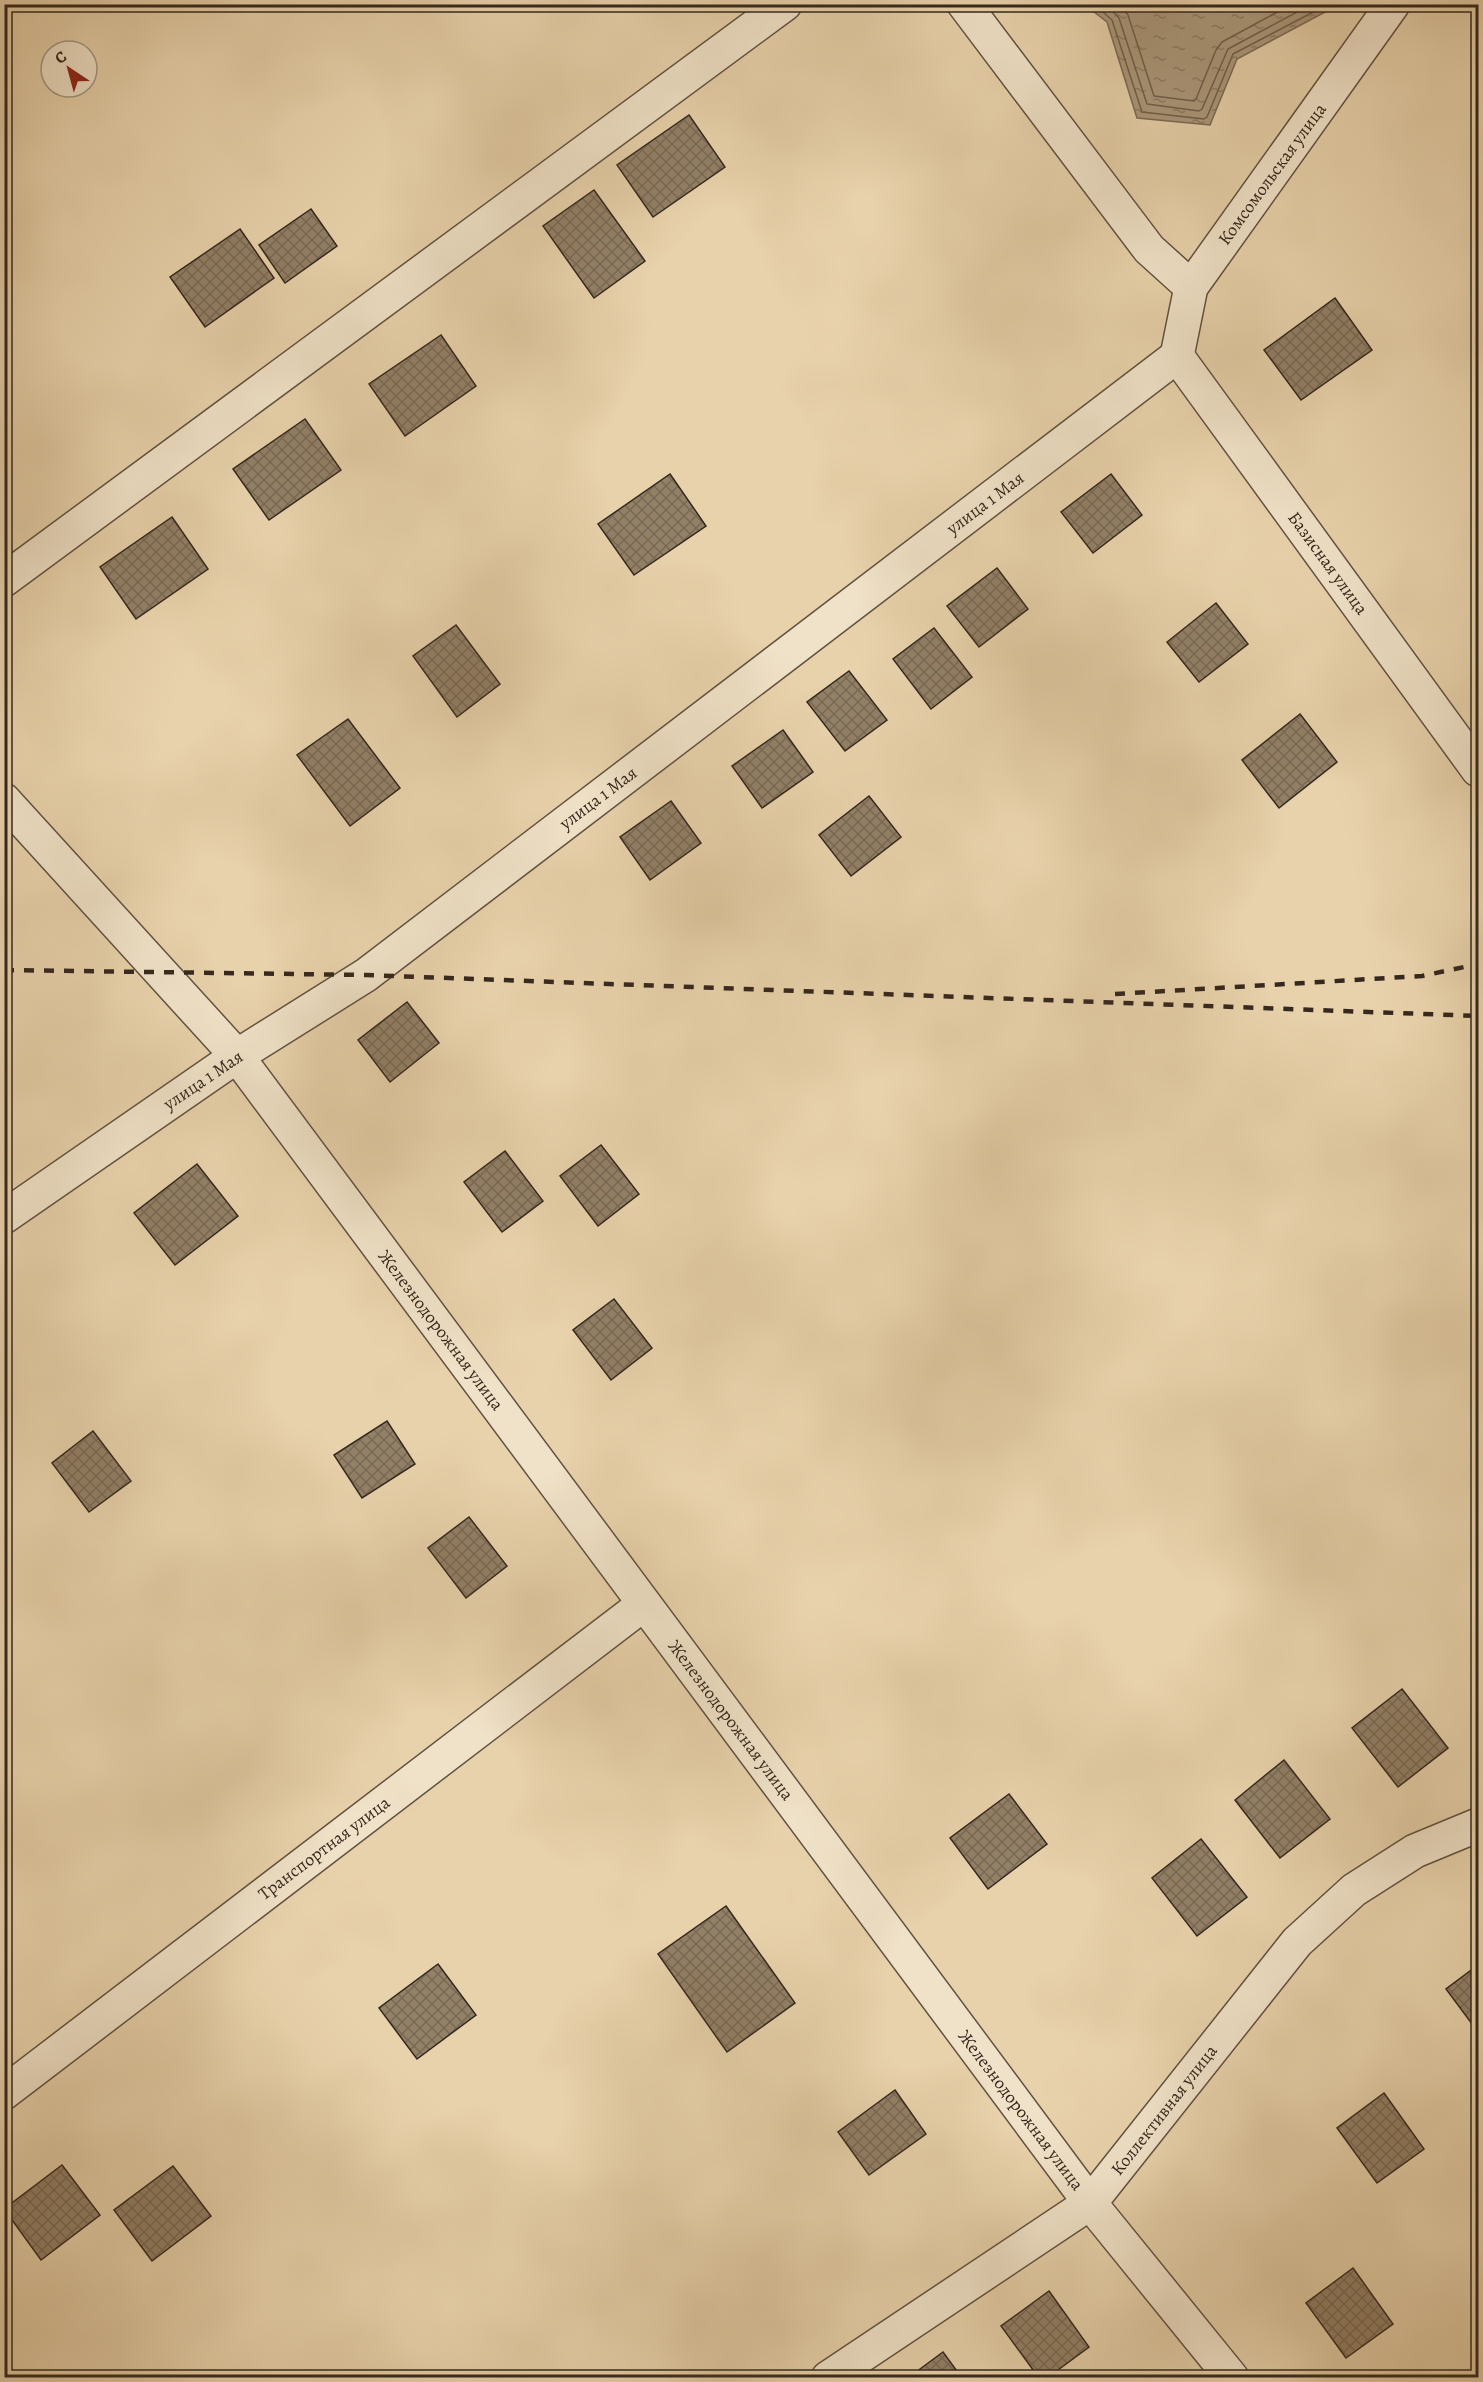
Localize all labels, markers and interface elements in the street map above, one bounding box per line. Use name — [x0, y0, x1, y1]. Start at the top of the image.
north arrow — [39, 39, 99, 99]
text: С — [50, 46, 71, 69]
street label: Комсомольская улица — [1212, 98, 1332, 250]
street label: улица 1 Мая — [941, 466, 1029, 541]
street label: Базисная улица — [1282, 507, 1374, 620]
street label: улица 1 Мая — [554, 761, 642, 836]
street label: улица 1 Мая — [158, 1045, 248, 1116]
street label: Железнодорожная улица — [373, 1245, 510, 1416]
street label: Железнодорожная улица — [663, 1635, 800, 1806]
street label: Транспортная улица — [253, 1790, 395, 1905]
street label: Железнодорожная улица — [953, 2025, 1090, 2196]
street label: Коллективная улица — [1105, 2039, 1223, 2180]

